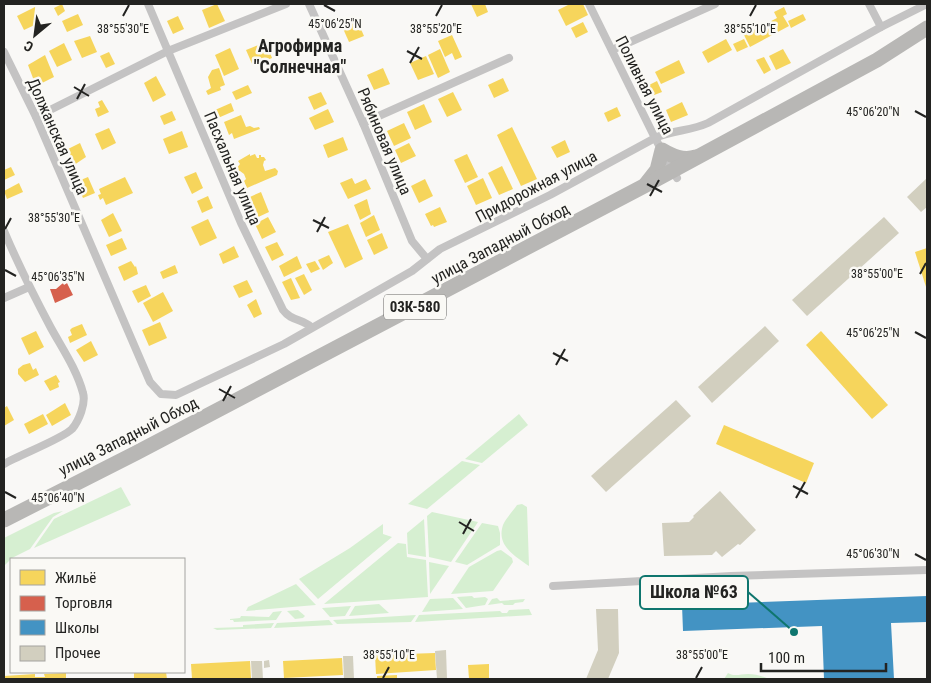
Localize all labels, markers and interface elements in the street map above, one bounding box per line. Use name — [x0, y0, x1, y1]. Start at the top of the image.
north arrow — [10, 10, 60, 60]
text: 45°06'25"N — [308, 17, 362, 31]
text: 38°55'30"E — [97, 22, 149, 36]
text: 38°55'20"E — [410, 22, 462, 36]
text: 38°55'10"E — [724, 22, 776, 36]
street label: Поливная улица — [612, 33, 678, 138]
district label: Агрофирма "Солнечная" — [254, 35, 346, 77]
text: С — [21, 37, 36, 55]
street label: Должанская улица — [23, 75, 92, 198]
street label: Рябиновая улица — [353, 85, 416, 198]
text: 45°06'20"N — [846, 105, 900, 119]
street label: Пасхальная улица — [200, 109, 265, 228]
street label: Придорожная улица — [472, 146, 600, 226]
street label: улица Западный Обход — [428, 199, 573, 288]
text: 38°55'30"E — [28, 211, 80, 225]
text: 38°55'00"E — [851, 267, 903, 281]
text: 45°06'35"N — [31, 270, 85, 284]
road number: 03К-580 — [384, 294, 446, 320]
text: 45°06'25"N — [846, 326, 900, 340]
street label: улица Западный Обход — [55, 393, 201, 480]
text: 45°06'40"N — [31, 491, 85, 505]
text: 45°06'30"N — [846, 547, 900, 561]
legend — [10, 558, 185, 673]
text: Жильё — [55, 569, 96, 587]
callout: Школа №63 — [640, 576, 748, 609]
text: Школа №63 — [650, 581, 738, 602]
text: Торговля — [55, 594, 112, 612]
text: Школы — [55, 619, 100, 637]
scale bar — [761, 640, 886, 672]
text: Прочее — [55, 644, 101, 662]
text: 38°55'10"E — [363, 648, 415, 662]
text: 38°55'00"E — [676, 648, 728, 662]
text: 100 m — [768, 649, 805, 667]

